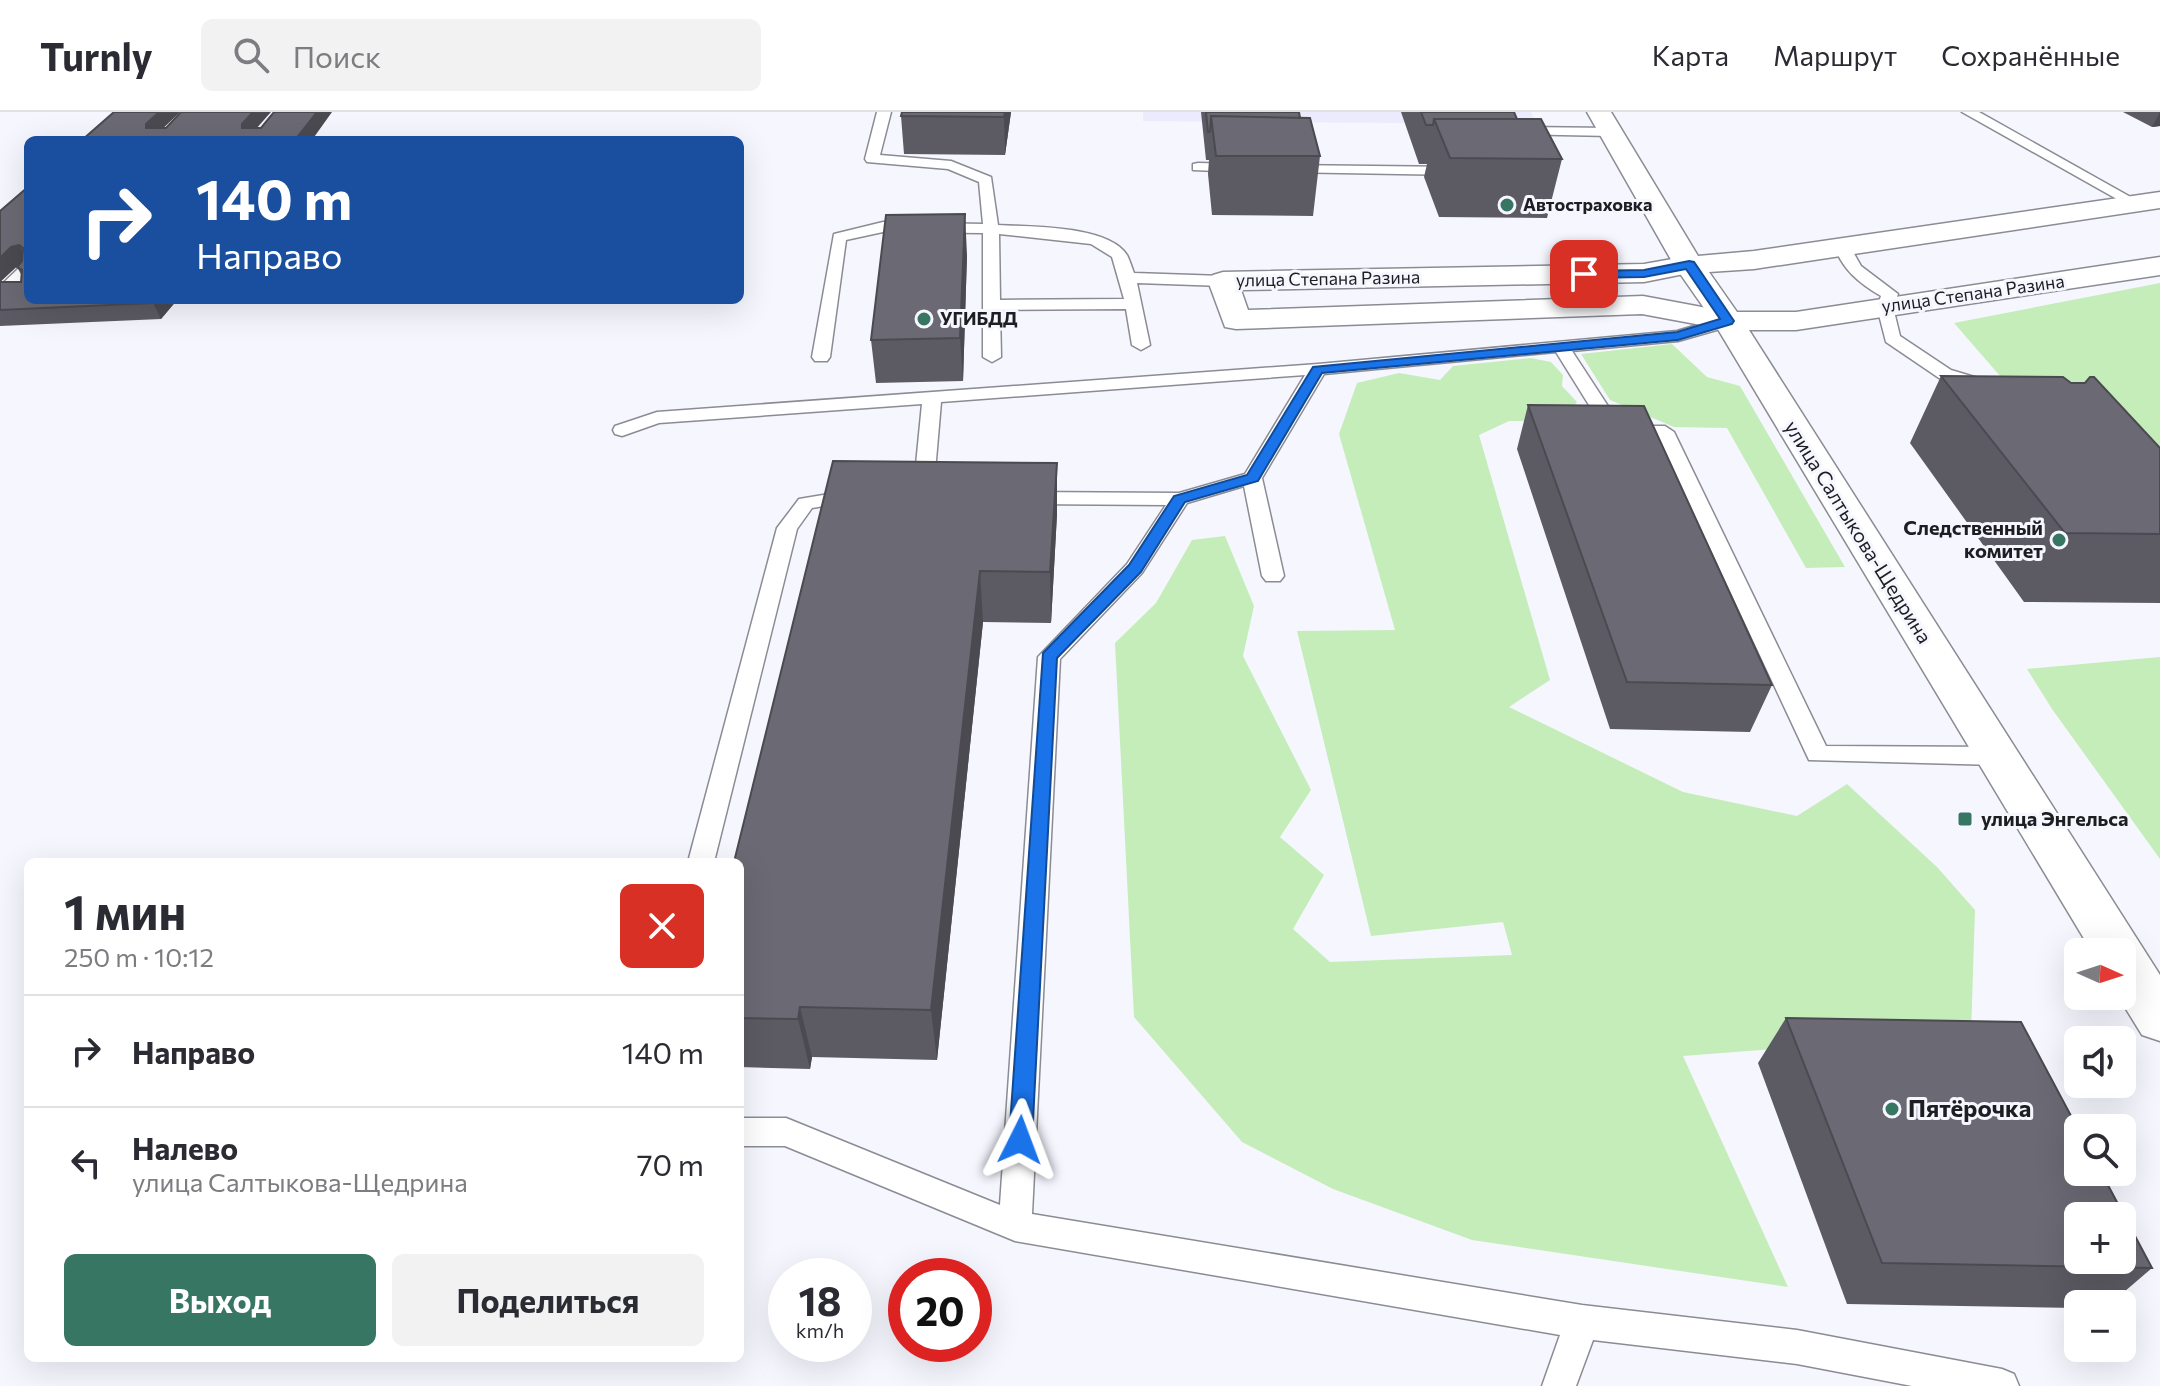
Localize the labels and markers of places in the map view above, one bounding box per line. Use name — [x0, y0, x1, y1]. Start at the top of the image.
place label: Автостраховка — [1523, 193, 1653, 215]
marker: Автостраховка — [1498, 196, 1516, 214]
pin — [1550, 240, 1618, 308]
place label: УГИБДД — [940, 307, 1018, 329]
marker: УГИБДД — [915, 310, 933, 328]
place label: Следственный комитет — [1903, 515, 2043, 562]
marker: Следственный комитет — [2050, 531, 2068, 549]
place label: улица Энгельса — [1981, 806, 2128, 830]
marker: улица Энгельса — [1956, 810, 1974, 828]
place label: Пятёрочка — [1908, 1093, 2031, 1122]
marker: Пятёрочка — [1883, 1100, 1901, 1118]

